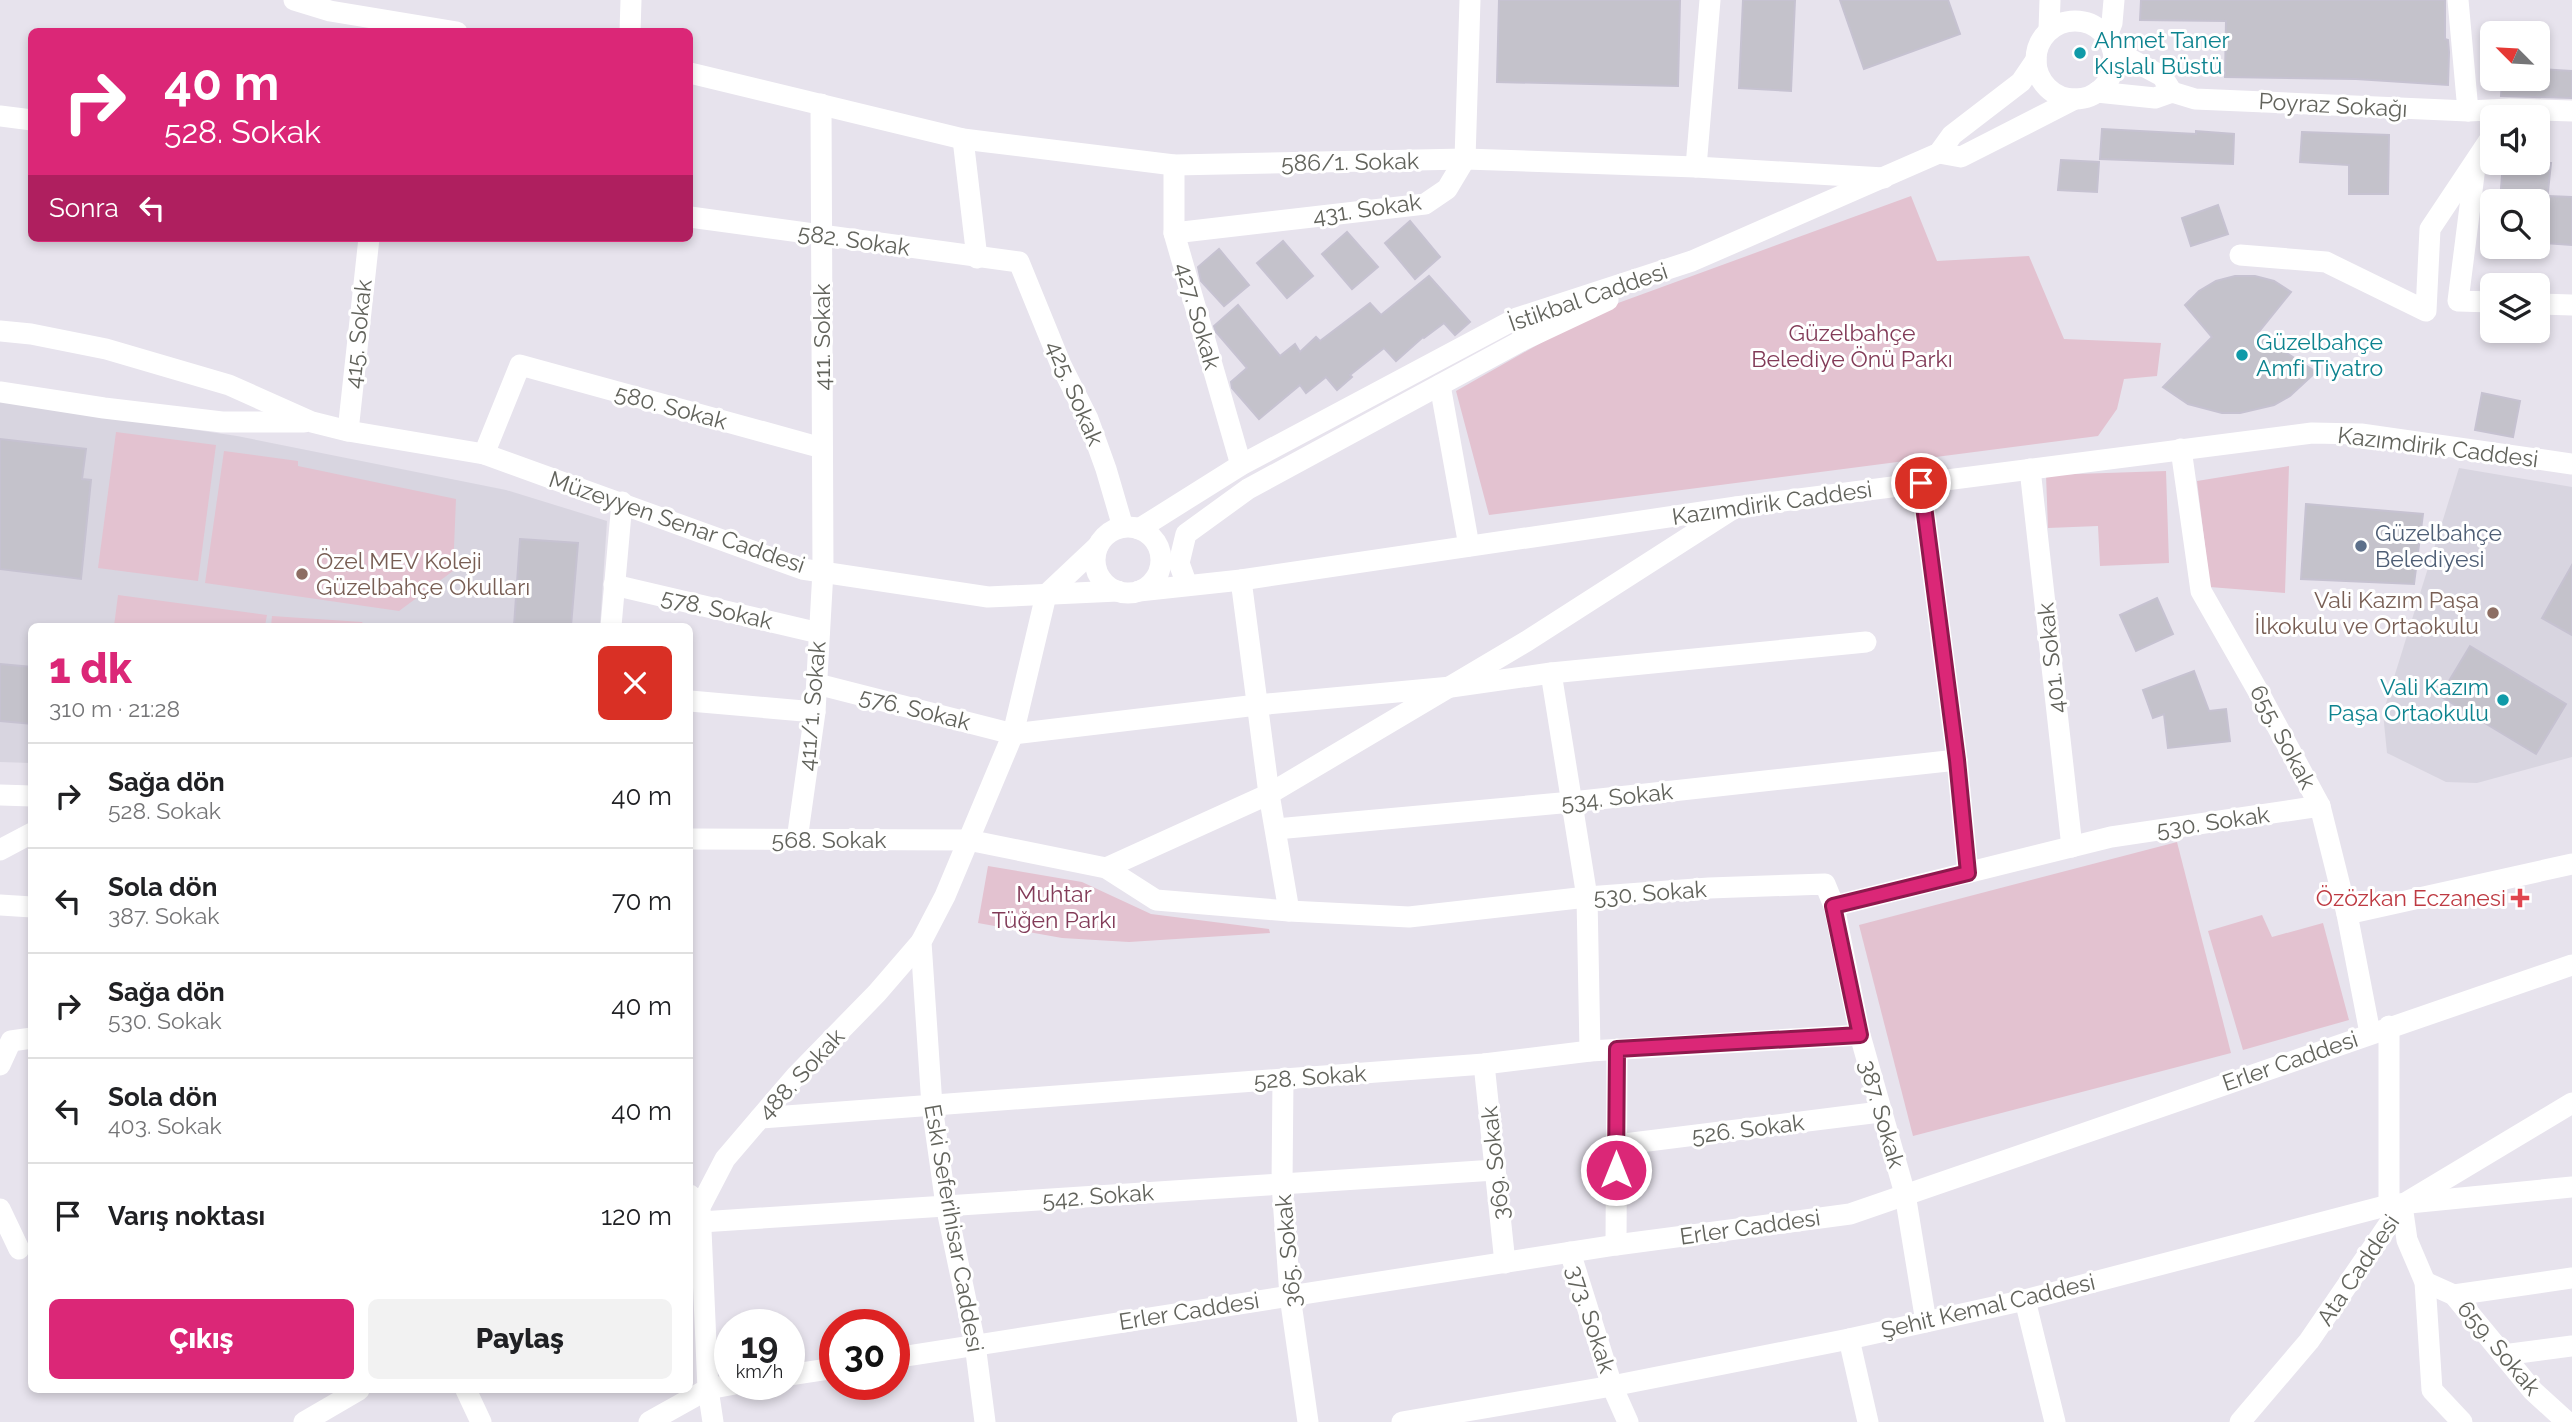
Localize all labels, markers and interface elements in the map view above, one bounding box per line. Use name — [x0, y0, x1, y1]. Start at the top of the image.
north arrow — [2480, 21, 2550, 91]
map controls — [2480, 21, 2550, 343]
place label: Ahmet Taner Kışlalı Büstü — [2094, 26, 2230, 79]
marker: Ahmet Taner Kışlalı Büstü — [2072, 45, 2088, 61]
text: 40 m — [164, 54, 279, 111]
icon: right — [49, 56, 140, 147]
street label: Poyraz Sokağı — [2258, 87, 2408, 122]
button: sound — [2480, 105, 2550, 175]
text: 528. Sokak — [164, 113, 321, 150]
street label: 586/1. Sokak — [1281, 147, 1419, 176]
street label: 431. Sokak — [1311, 188, 1423, 229]
icon: left — [133, 189, 171, 227]
button: search — [2480, 189, 2550, 259]
text: Sonra — [49, 193, 119, 223]
street label: 582. Sokak — [796, 218, 912, 261]
street label: İstikbal Caddesi — [1505, 257, 1671, 336]
street label: 427. Sokak — [1170, 259, 1227, 372]
button: layers — [2480, 273, 2550, 343]
street label: 415. Sokak — [338, 278, 377, 390]
street label: 411. Sokak — [808, 284, 835, 390]
park label: Güzelbahçe Belediye Önü Parkı — [1751, 319, 1953, 372]
place label: Güzelbahçe Amfi Tiyatro — [2256, 328, 2383, 381]
street label: 425. Sokak — [1041, 336, 1110, 450]
marker: Güzelbahçe Amfi Tiyatro — [2234, 347, 2250, 363]
street label: 580. Sokak — [612, 379, 730, 434]
street label: Kazımdirik Caddesi — [2336, 421, 2540, 472]
pin — [1891, 453, 1951, 513]
icon: arrive — [1902, 464, 1940, 502]
street label: Müzeyyen Senar Caddesi — [546, 465, 809, 578]
street label: Kazımdirik Caddesi — [1670, 475, 1874, 530]
place label: Güzelbahçe Belediyesi — [2375, 519, 2502, 572]
marker: Güzelbahçe Belediyesi — [2353, 538, 2369, 554]
place label: Özel MEV Koleji Güzelbahçe Okulları — [316, 547, 530, 600]
marker: Özel MEV Koleji Güzelbahçe Okulları — [294, 566, 310, 582]
street label: 578. Sokak — [659, 583, 775, 634]
place label: Vali Kazım Paşa İlkokulu ve Ortaokulu — [2255, 586, 2479, 639]
street label: 401. Sokak — [2031, 601, 2070, 715]
marker: Vali Kazım Paşa İlkokulu ve Ortaokulu — [2485, 605, 2501, 621]
street label: 411/1. Sokak — [792, 640, 831, 772]
text: 1 dk — [49, 644, 132, 693]
button: close — [598, 646, 672, 720]
place label: Vali Kazım Paşa Ortaokulu — [2328, 673, 2489, 726]
street label: 655. Sokak — [2245, 680, 2322, 793]
street label: 576. Sokak — [857, 682, 973, 735]
marker: Vali Kazım Paşa Ortaokulu — [2495, 692, 2511, 708]
text: 310 m · 21:28 — [49, 695, 180, 722]
text: Sağa dön — [108, 767, 225, 797]
icon: right — [49, 777, 87, 815]
street label: 534. Sokak — [1560, 777, 1674, 816]
text: 40 m — [611, 781, 672, 811]
text: 528. Sokak — [108, 797, 221, 824]
street label: 530. Sokak — [2155, 800, 2271, 843]
street label: 568. Sokak — [772, 826, 886, 853]
text: Sola dön — [108, 872, 217, 902]
street label: 530. Sokak — [1592, 875, 1708, 910]
park label: Muhtar Tüğen Parkı — [992, 880, 1116, 933]
icon: left — [49, 882, 87, 920]
place label: Özözkan Eczanesi — [2316, 884, 2506, 911]
text: 70 m — [612, 886, 672, 916]
marker: Özözkan Eczanesi — [2512, 890, 2528, 906]
text: 387. Sokak — [108, 902, 219, 929]
text: Sağa dön — [108, 977, 225, 1007]
icon: right — [49, 987, 87, 1025]
text: 40 m — [611, 991, 672, 1021]
text: 530. Sokak — [108, 1007, 222, 1034]
street label: 488. Sokak — [752, 1023, 850, 1125]
street label: Erler Caddesi — [2218, 1025, 2361, 1096]
street label: 387. Sokak — [1854, 1057, 1911, 1171]
street label: 528. Sokak — [1253, 1059, 1367, 1094]
text: Sola dön — [108, 1082, 217, 1112]
icon: left — [49, 1092, 87, 1130]
text: 40 m — [611, 1096, 672, 1126]
street label: Eski Seferihisar Caddesi — [919, 1102, 990, 1354]
street label: 369. Sokak — [1475, 1105, 1514, 1221]
street label: 526. Sokak — [1690, 1108, 1806, 1149]
text: 403. Sokak — [108, 1112, 222, 1139]
position arrow — [1579, 1133, 1653, 1207]
street label: 542. Sokak — [1041, 1178, 1155, 1213]
street label: 365. Sokak — [1269, 1193, 1306, 1309]
icon: arrive — [49, 1197, 87, 1235]
text: Varış noktası — [108, 1201, 265, 1231]
text: 120 m — [601, 1201, 672, 1231]
street label: Erler Caddesi — [1678, 1203, 1822, 1250]
street label: Ata Caddesi — [2311, 1209, 2404, 1330]
street label: 373. Sokak — [1561, 1262, 1622, 1376]
street label: Şehit Kemal Caddesi — [1878, 1268, 2097, 1343]
street label: Erler Caddesi — [1117, 1286, 1261, 1335]
street label: 659. Sokak — [2452, 1295, 2547, 1400]
button: Çıkış — [49, 1299, 354, 1379]
button: Paylaş — [368, 1299, 672, 1379]
speed limit sign: 30 — [819, 1309, 910, 1400]
text: 19 — [741, 1325, 778, 1366]
text: km/h — [736, 1361, 783, 1382]

